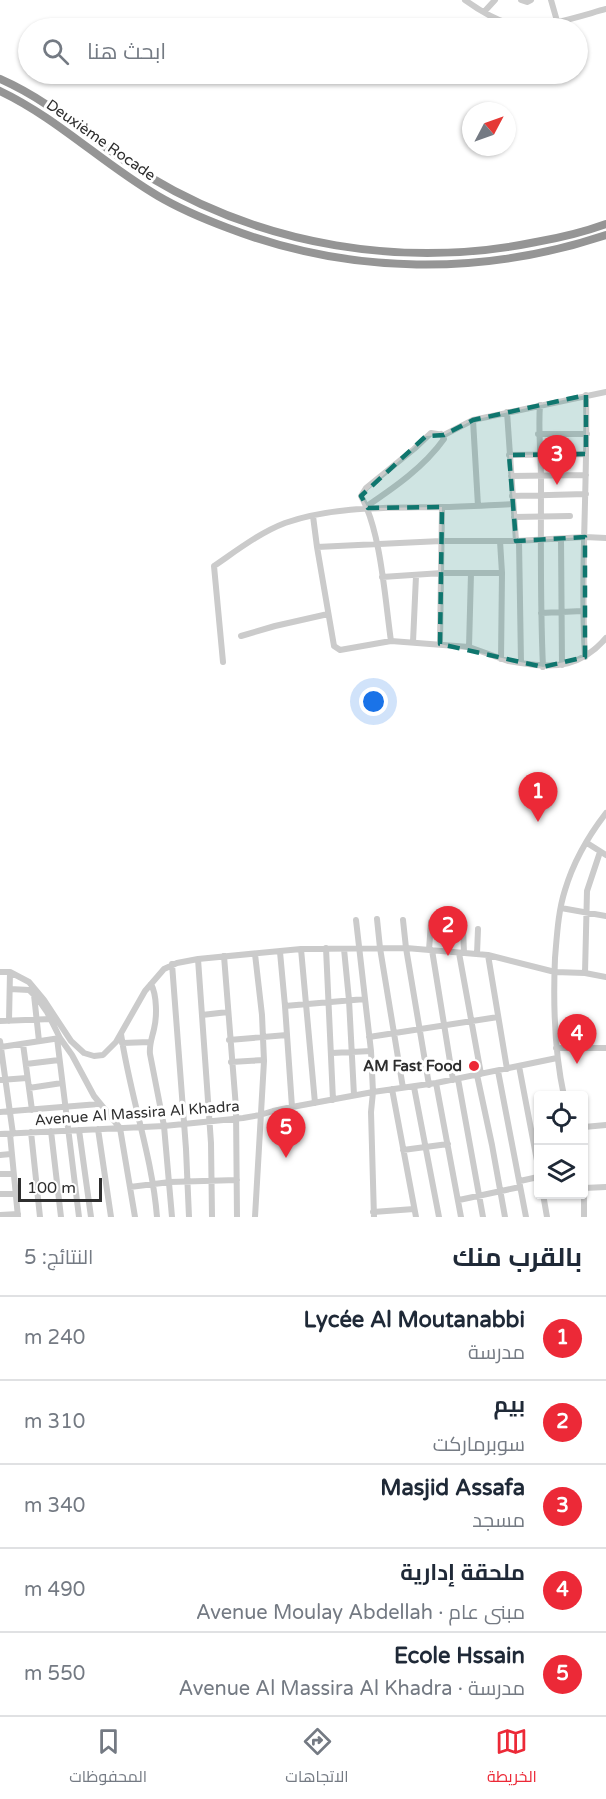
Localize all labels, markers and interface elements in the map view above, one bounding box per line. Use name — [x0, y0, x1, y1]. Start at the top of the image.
search box — [18, 18, 588, 84]
icon: search — [39, 35, 72, 68]
text: ابحث هنا — [87, 39, 166, 65]
street label: Deuxième Rocade — [43, 96, 159, 184]
north arrow — [462, 102, 516, 156]
pin: 3 — [538, 436, 576, 485]
your location — [359, 687, 388, 716]
pin: 1 — [518, 772, 558, 822]
pin: 2 — [428, 906, 468, 956]
pin: 4 — [558, 1014, 596, 1064]
place label: AM Fast Food — [363, 1057, 462, 1075]
marker: AM Fast Food — [467, 1059, 481, 1073]
map controls — [534, 1091, 588, 1199]
button: locate — [534, 1091, 588, 1145]
street label: Avenue Al Massira Al Khadra — [34, 1097, 240, 1129]
pin: 5 — [266, 1108, 306, 1158]
button: layers — [534, 1145, 588, 1199]
scale bar — [18, 1175, 102, 1202]
text: 100 m — [27, 1178, 76, 1198]
text: بالقرب منك — [453, 1242, 582, 1273]
text: النتائج: 5 — [24, 1246, 93, 1270]
text: Lycée Al Moutanabbi — [303, 1307, 525, 1333]
text: 240 m — [24, 1326, 85, 1350]
text: 1 — [556, 1326, 569, 1350]
text: مدرسة — [468, 1341, 525, 1365]
text: بيم — [494, 1392, 525, 1418]
text: 310 m — [24, 1410, 85, 1434]
text: 2 — [556, 1410, 569, 1434]
text: سوبرماركت — [433, 1433, 525, 1457]
text: Masjid Assafa — [380, 1475, 525, 1501]
text: 340 m — [24, 1494, 85, 1518]
text: 3 — [556, 1494, 569, 1518]
text: مسجد — [472, 1509, 525, 1533]
text: ملحقة إدارية — [400, 1560, 525, 1586]
text: 490 m — [24, 1578, 85, 1602]
text: 4 — [556, 1578, 569, 1602]
text: مبنى عام · Avenue Moulay Abdellah — [196, 1601, 525, 1625]
text: Ecole Hssain — [394, 1643, 525, 1669]
text: 550 m — [24, 1662, 85, 1686]
text: 5 — [556, 1662, 569, 1686]
text: مدرسة · Avenue Al Massira Al Khadra — [179, 1677, 525, 1701]
tab: المحفوظات — [69, 1725, 147, 1791]
tab: الاتجاهات — [285, 1725, 349, 1791]
tab: الخريطة — [487, 1725, 537, 1791]

